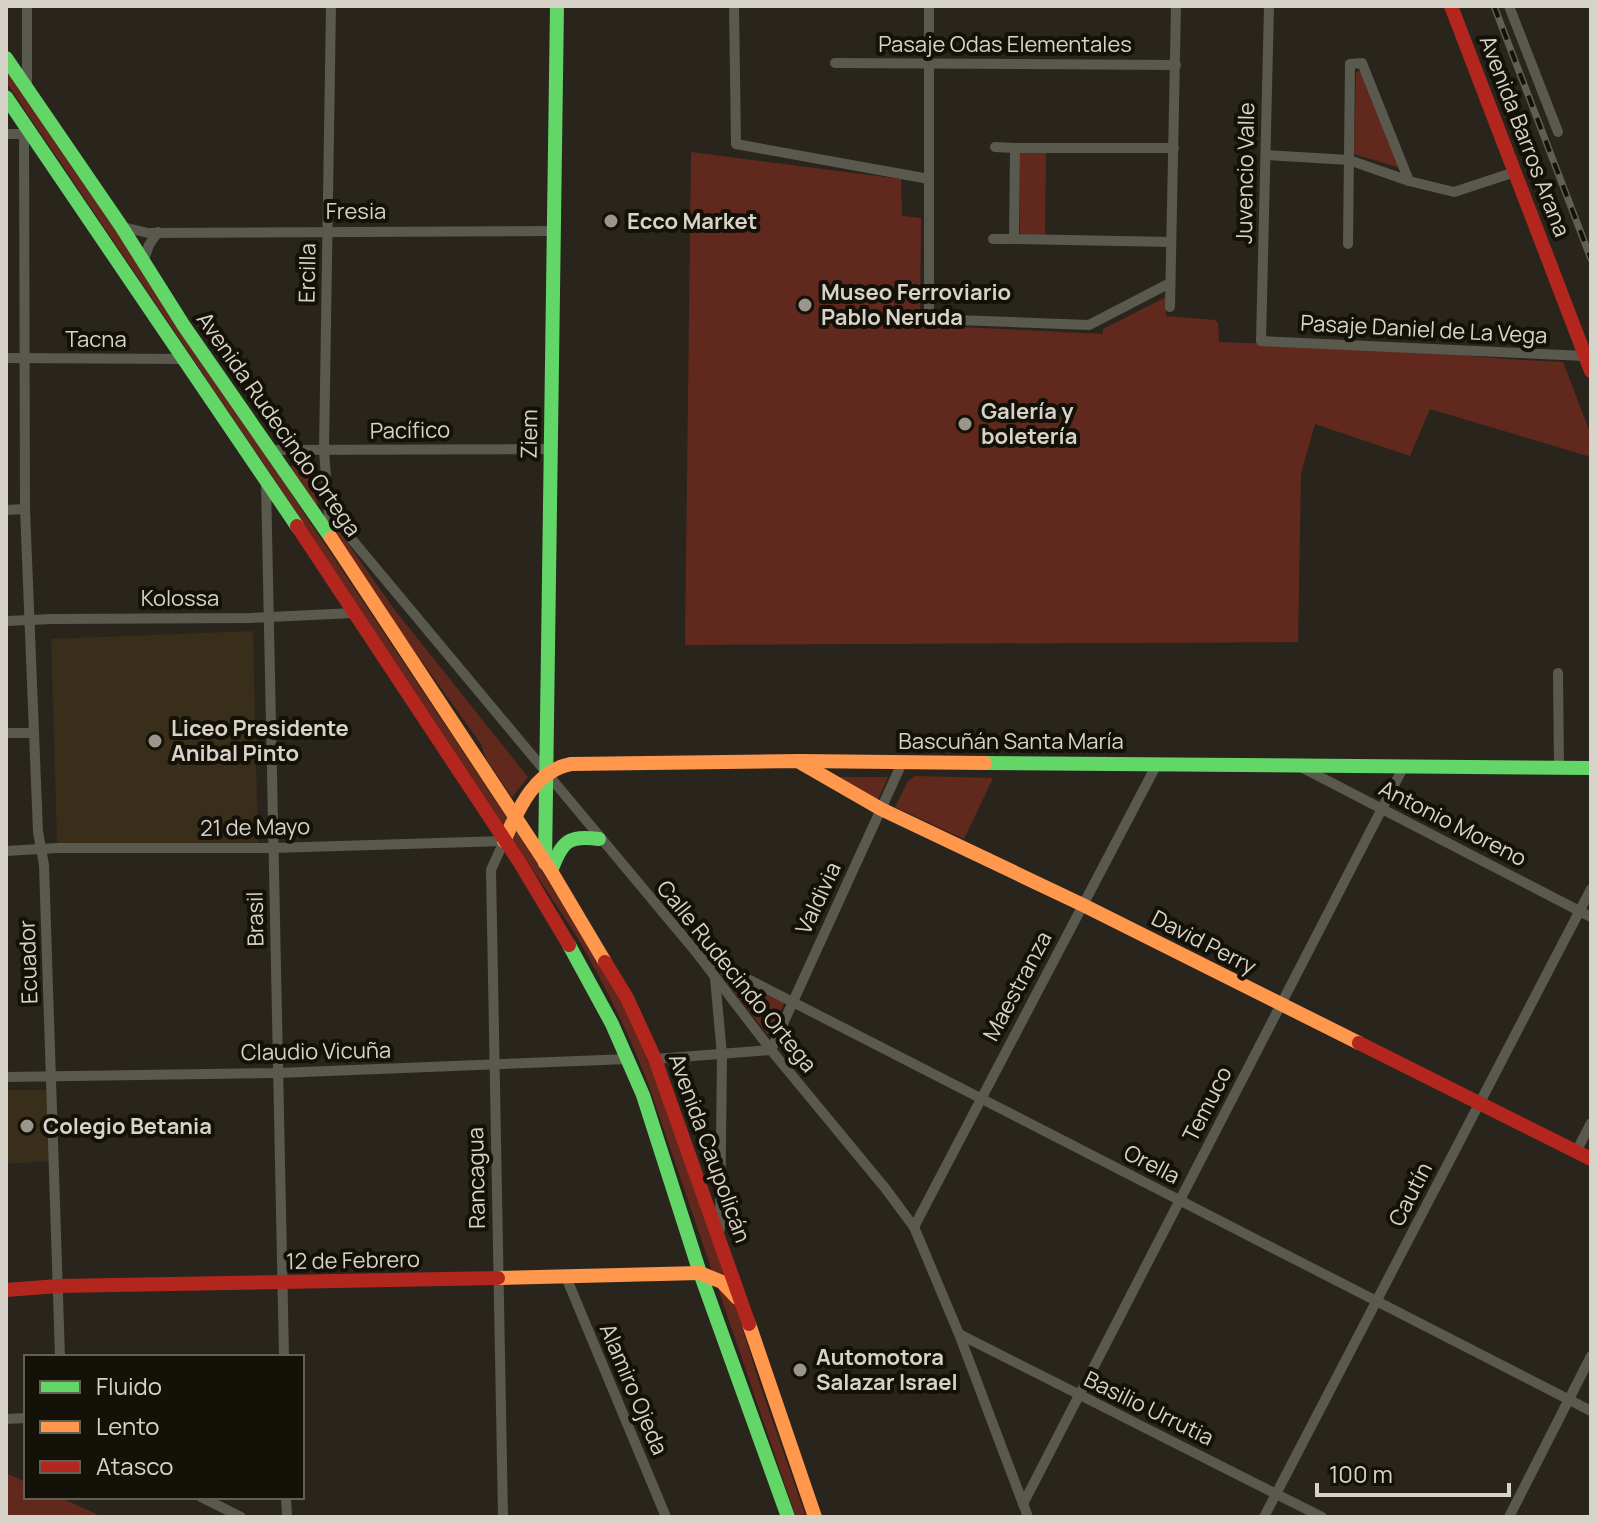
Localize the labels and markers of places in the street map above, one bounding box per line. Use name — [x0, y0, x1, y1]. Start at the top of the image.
place label: Ecco Market — [627, 206, 757, 236]
marker: Ecco Market — [602, 212, 620, 230]
place label: Museo Ferroviario Pablo Neruda — [821, 277, 1011, 332]
marker: Museo Ferroviario Pablo Neruda — [796, 296, 814, 314]
place label: Galería y boletería — [981, 396, 1077, 451]
marker: Galería y boletería — [956, 415, 974, 433]
place label: Liceo Presidente Anibal Pinto — [171, 713, 349, 768]
marker: Liceo Presidente Anibal Pinto — [146, 732, 164, 750]
place label: Colegio Betania — [43, 1111, 212, 1141]
marker: Colegio Betania — [18, 1117, 36, 1135]
place label: Automotora Salazar Israel — [816, 1342, 958, 1397]
marker: Automotora Salazar Israel — [791, 1361, 809, 1379]

